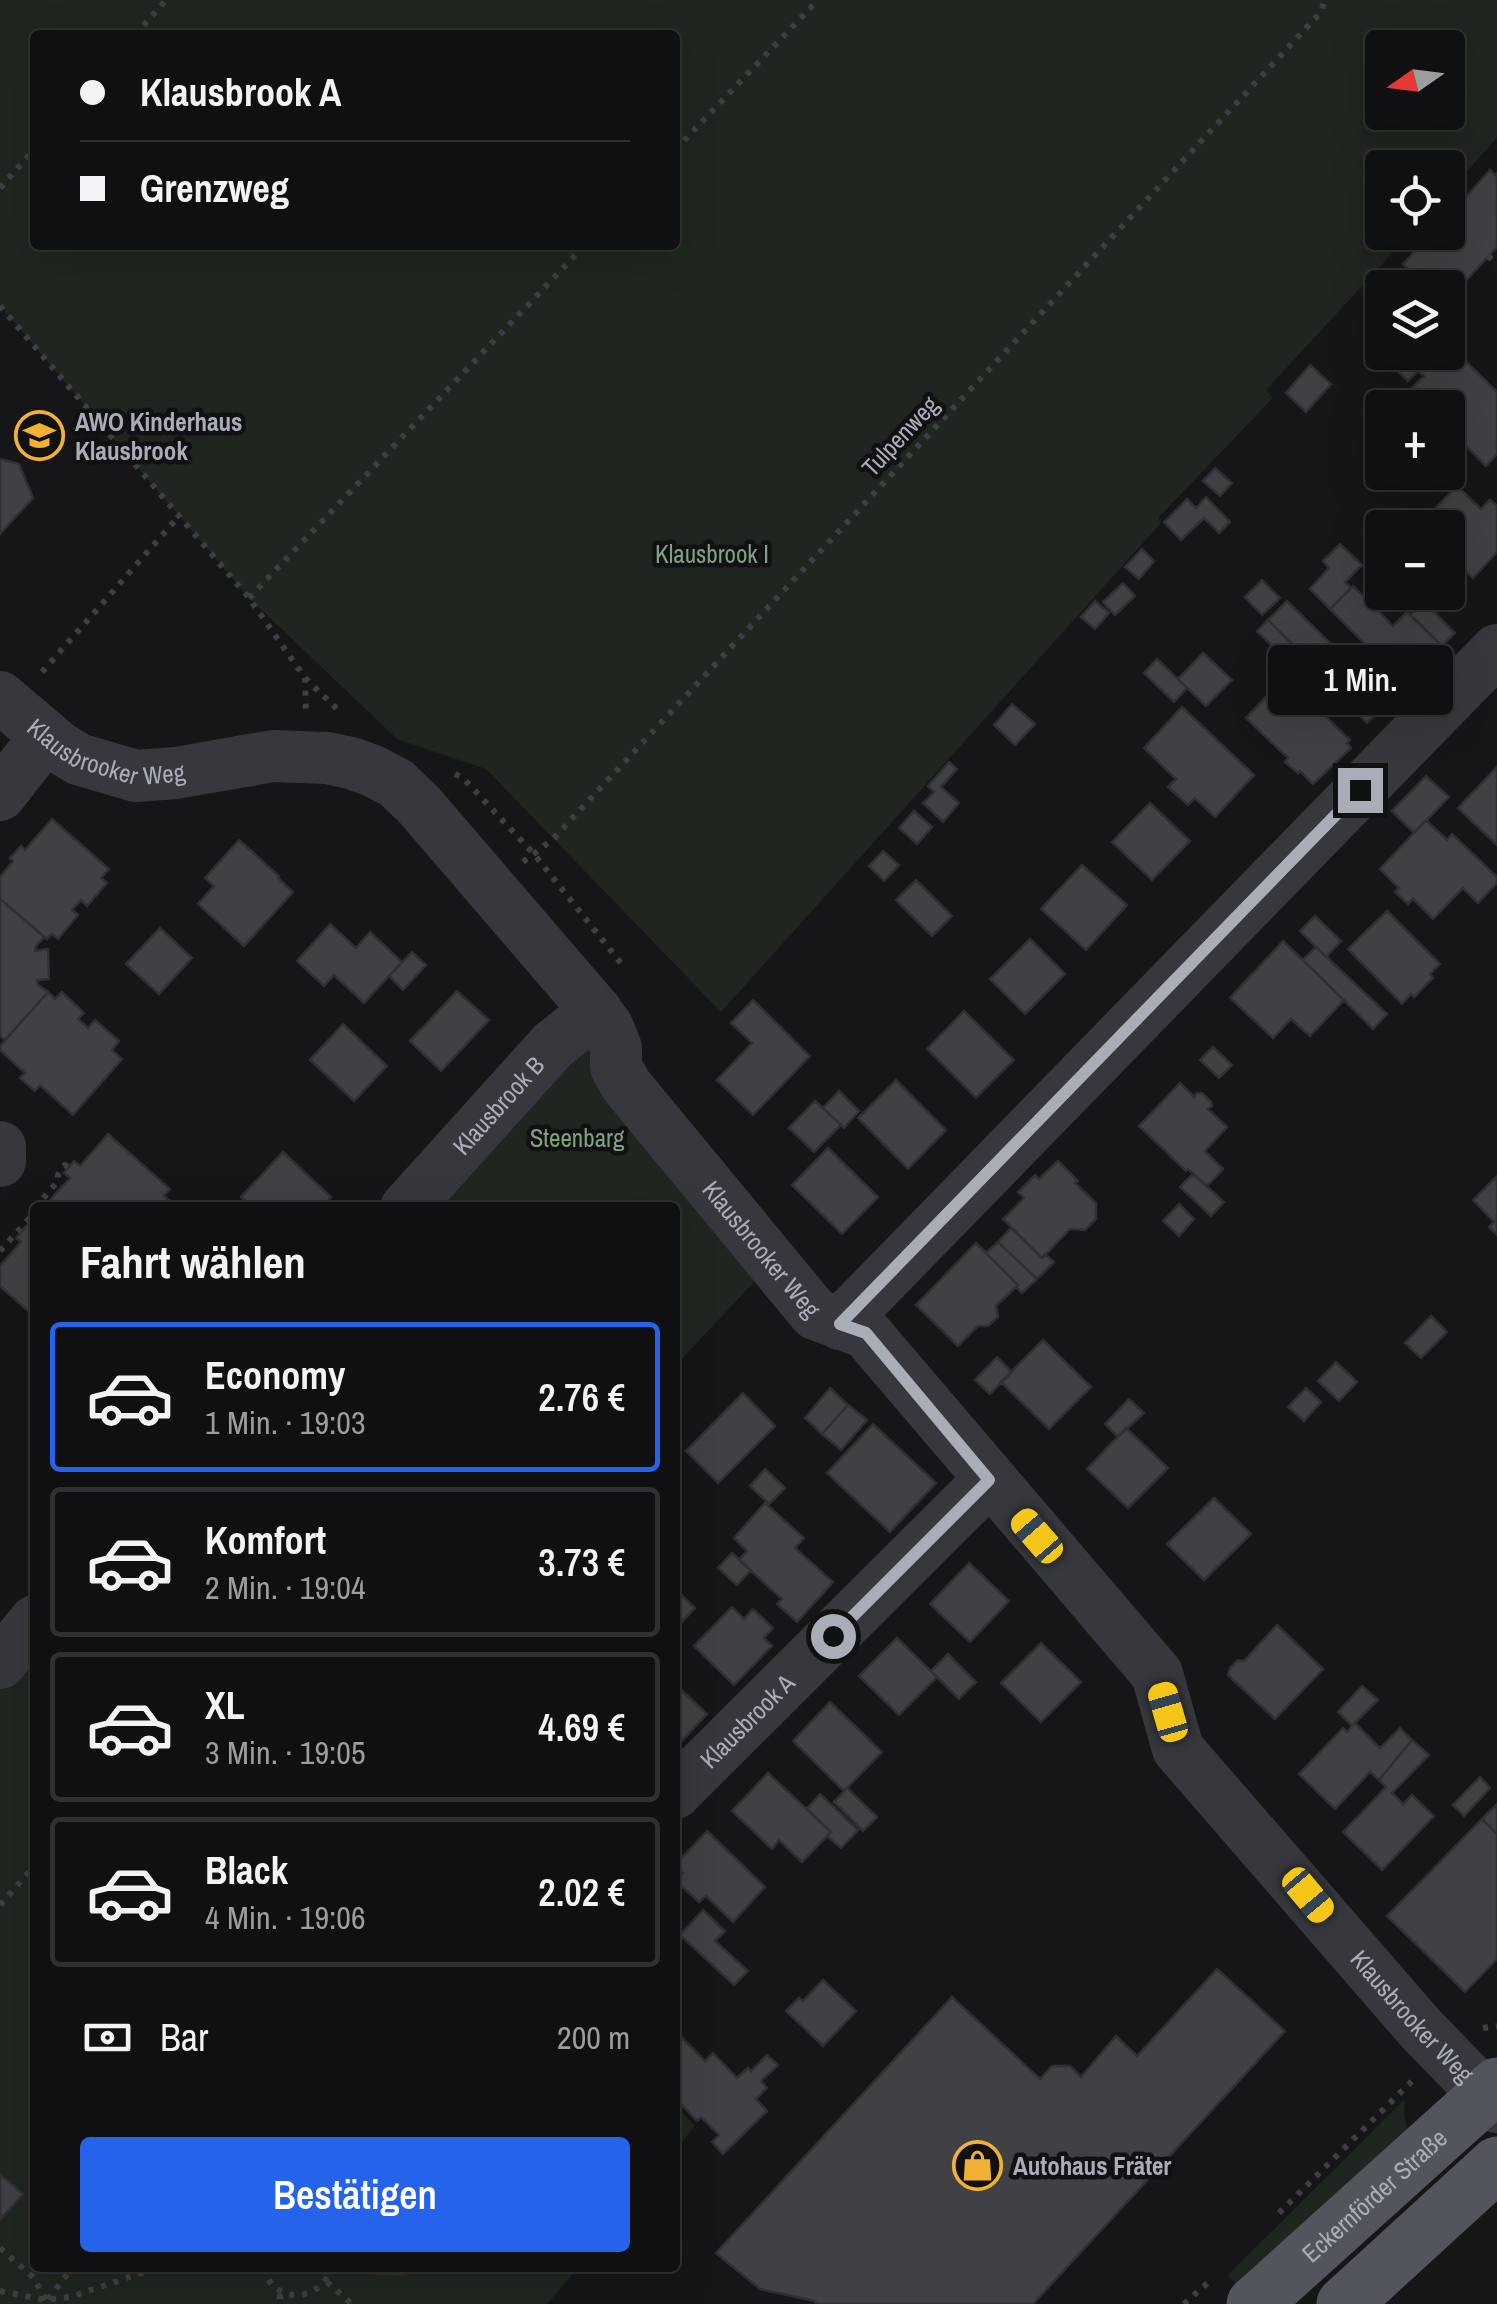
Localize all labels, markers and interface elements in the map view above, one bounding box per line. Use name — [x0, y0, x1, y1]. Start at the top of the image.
north arrow — [1365, 30, 1465, 130]
map controls — [1365, 30, 1465, 610]
text: Klausbrook A — [140, 67, 341, 118]
button: locate — [1365, 150, 1465, 250]
text: Grenzweg — [140, 163, 289, 214]
button: layers — [1365, 270, 1465, 370]
street label: Tulpenweg — [854, 388, 946, 484]
button: + — [1365, 390, 1465, 490]
place label: AWO Kinderhaus Klausbrook — [75, 405, 242, 468]
school or university icon: AWO Kinderhaus Klausbrook — [14, 410, 66, 462]
button: − — [1365, 510, 1465, 610]
park label: Klausbrook I — [655, 537, 769, 571]
callout: 1 Min. — [1268, 645, 1452, 715]
text: 1 Min. — [1324, 658, 1397, 701]
street label: Klausbrooker Weg — [20, 710, 188, 793]
route end — [1338, 768, 1383, 813]
street label: Klausbrook B — [445, 1049, 552, 1162]
park label: Steenbarg — [530, 1121, 625, 1155]
street label: Klausbrooker Weg — [695, 1173, 829, 1325]
text: Fahrt wählen — [80, 1231, 306, 1292]
text: Economy — [205, 1350, 345, 1401]
icon: car — [85, 1352, 175, 1442]
text: 2.76 € — [538, 1372, 625, 1423]
text: 1 Min. · 19:03 — [205, 1401, 365, 1444]
car — [1006, 1504, 1068, 1568]
text: Komfort — [205, 1515, 326, 1566]
icon: car — [85, 1517, 175, 1607]
text: 3.73 € — [538, 1537, 625, 1588]
text: 2 Min. · 19:04 — [205, 1566, 365, 1609]
route start — [811, 1614, 856, 1659]
street label: Klausbrook A — [692, 1666, 802, 1776]
car — [1145, 1679, 1191, 1745]
text: XL — [205, 1680, 245, 1731]
icon: car — [85, 1682, 175, 1772]
text: 4.69 € — [538, 1702, 625, 1753]
text: 3 Min. · 19:05 — [205, 1731, 365, 1774]
text: Black — [205, 1845, 288, 1896]
icon: car — [85, 1847, 175, 1937]
car — [1277, 1862, 1339, 1928]
text: 2.02 € — [538, 1867, 625, 1918]
text: 4 Min. · 19:06 — [205, 1896, 365, 1939]
street label: Klausbrooker Weg — [1343, 1943, 1482, 2091]
icon: cash — [80, 2010, 135, 2065]
text: Bar — [160, 2012, 209, 2063]
text: 200 m — [557, 2016, 630, 2059]
street label: Eckernförder Straße — [1294, 2121, 1454, 2270]
button: Bestätigen — [80, 2137, 630, 2252]
shop icon: Autohaus Fräter — [952, 2140, 1004, 2192]
place label: Autohaus Fräter — [1013, 2149, 1171, 2183]

